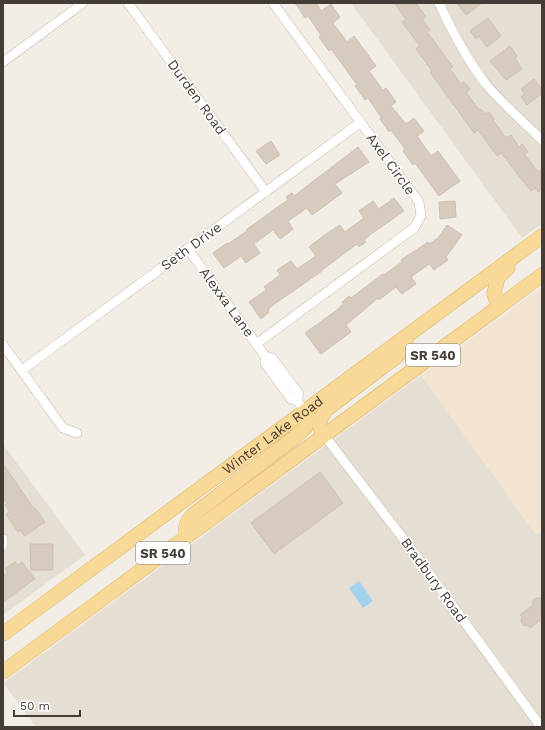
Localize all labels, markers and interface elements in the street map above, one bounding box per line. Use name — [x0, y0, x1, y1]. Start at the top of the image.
street label: Durden Road — [164, 56, 230, 138]
street label: Axel Circle — [363, 130, 419, 198]
street label: Seth Drive — [158, 219, 224, 273]
street label: Alexxa Lane — [197, 264, 257, 340]
road number: SR 540 — [406, 344, 460, 366]
street label: Winter Lake Road — [219, 393, 326, 477]
street label: Bradbury Road — [398, 535, 470, 625]
road number: SR 540 — [136, 542, 190, 564]
scale bar — [14, 692, 80, 718]
text: 50 m — [20, 699, 50, 713]

